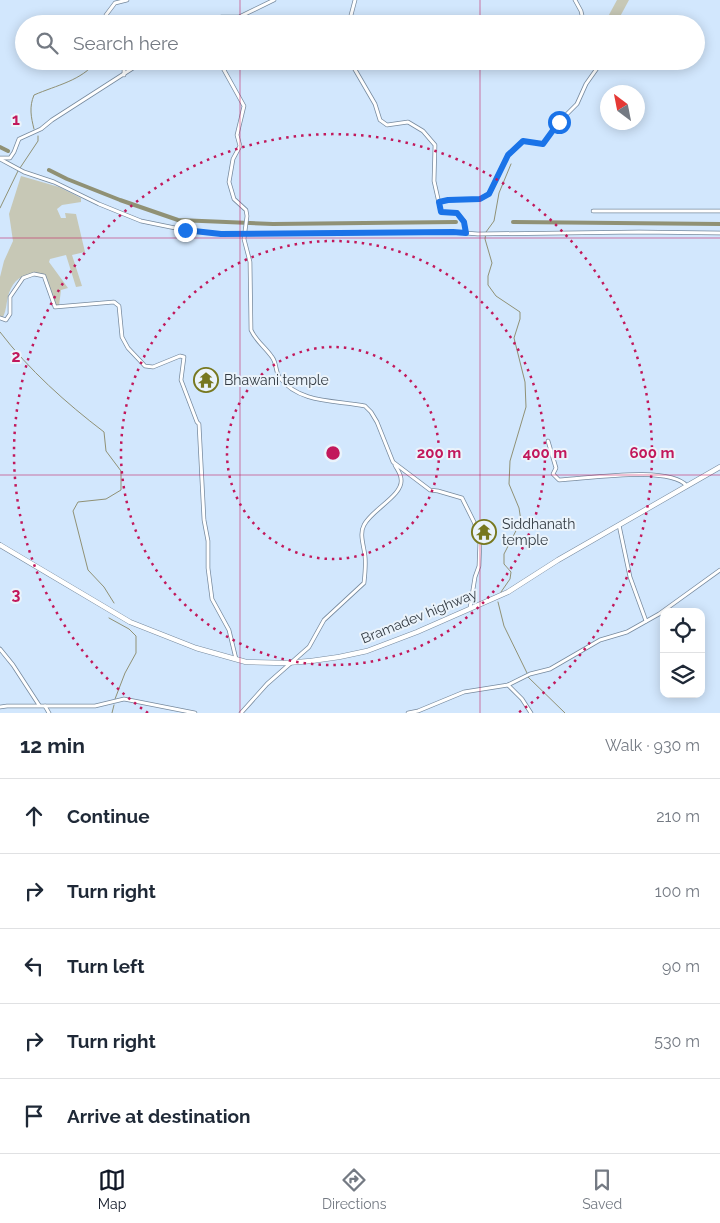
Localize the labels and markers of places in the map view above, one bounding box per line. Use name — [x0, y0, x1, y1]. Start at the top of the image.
temple icon: Bhawani temple — [193, 367, 219, 393]
place label: Bhawani temple — [224, 372, 329, 388]
centre of rings — [324, 444, 342, 462]
place label: Siddhanath temple — [502, 516, 575, 548]
temple icon: Siddhanath temple — [471, 519, 497, 545]

